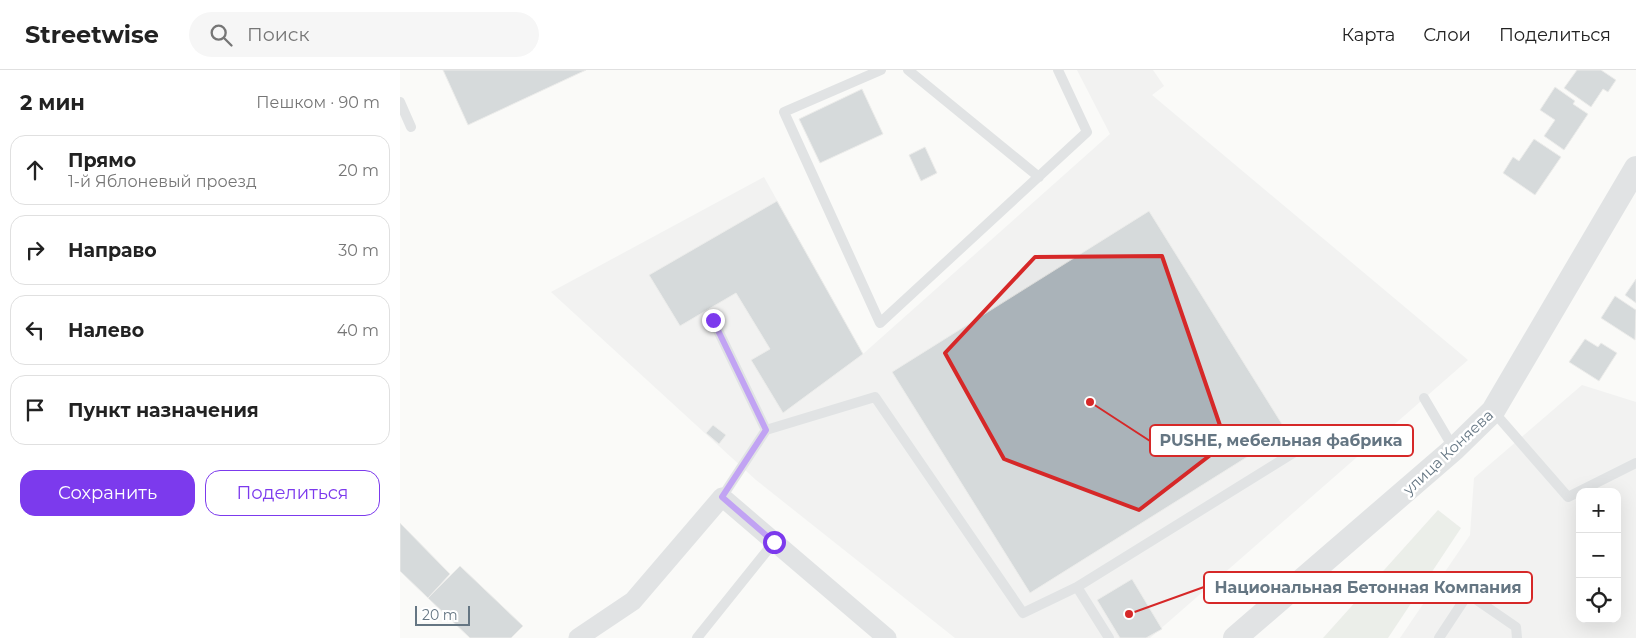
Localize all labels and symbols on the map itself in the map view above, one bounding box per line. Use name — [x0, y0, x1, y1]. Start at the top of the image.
route end — [702, 309, 725, 332]
street label: улица Коняева — [1398, 405, 1497, 499]
callout: PUSHE, мебельная фабрика — [1150, 425, 1413, 456]
text: PUSHE, мебельная фабрика — [1160, 431, 1402, 450]
route start — [763, 531, 786, 554]
callout: Национальная Бетонная Компания — [1204, 572, 1532, 603]
text: Национальная Бетонная Компания — [1214, 578, 1522, 597]
scale bar — [415, 603, 470, 626]

